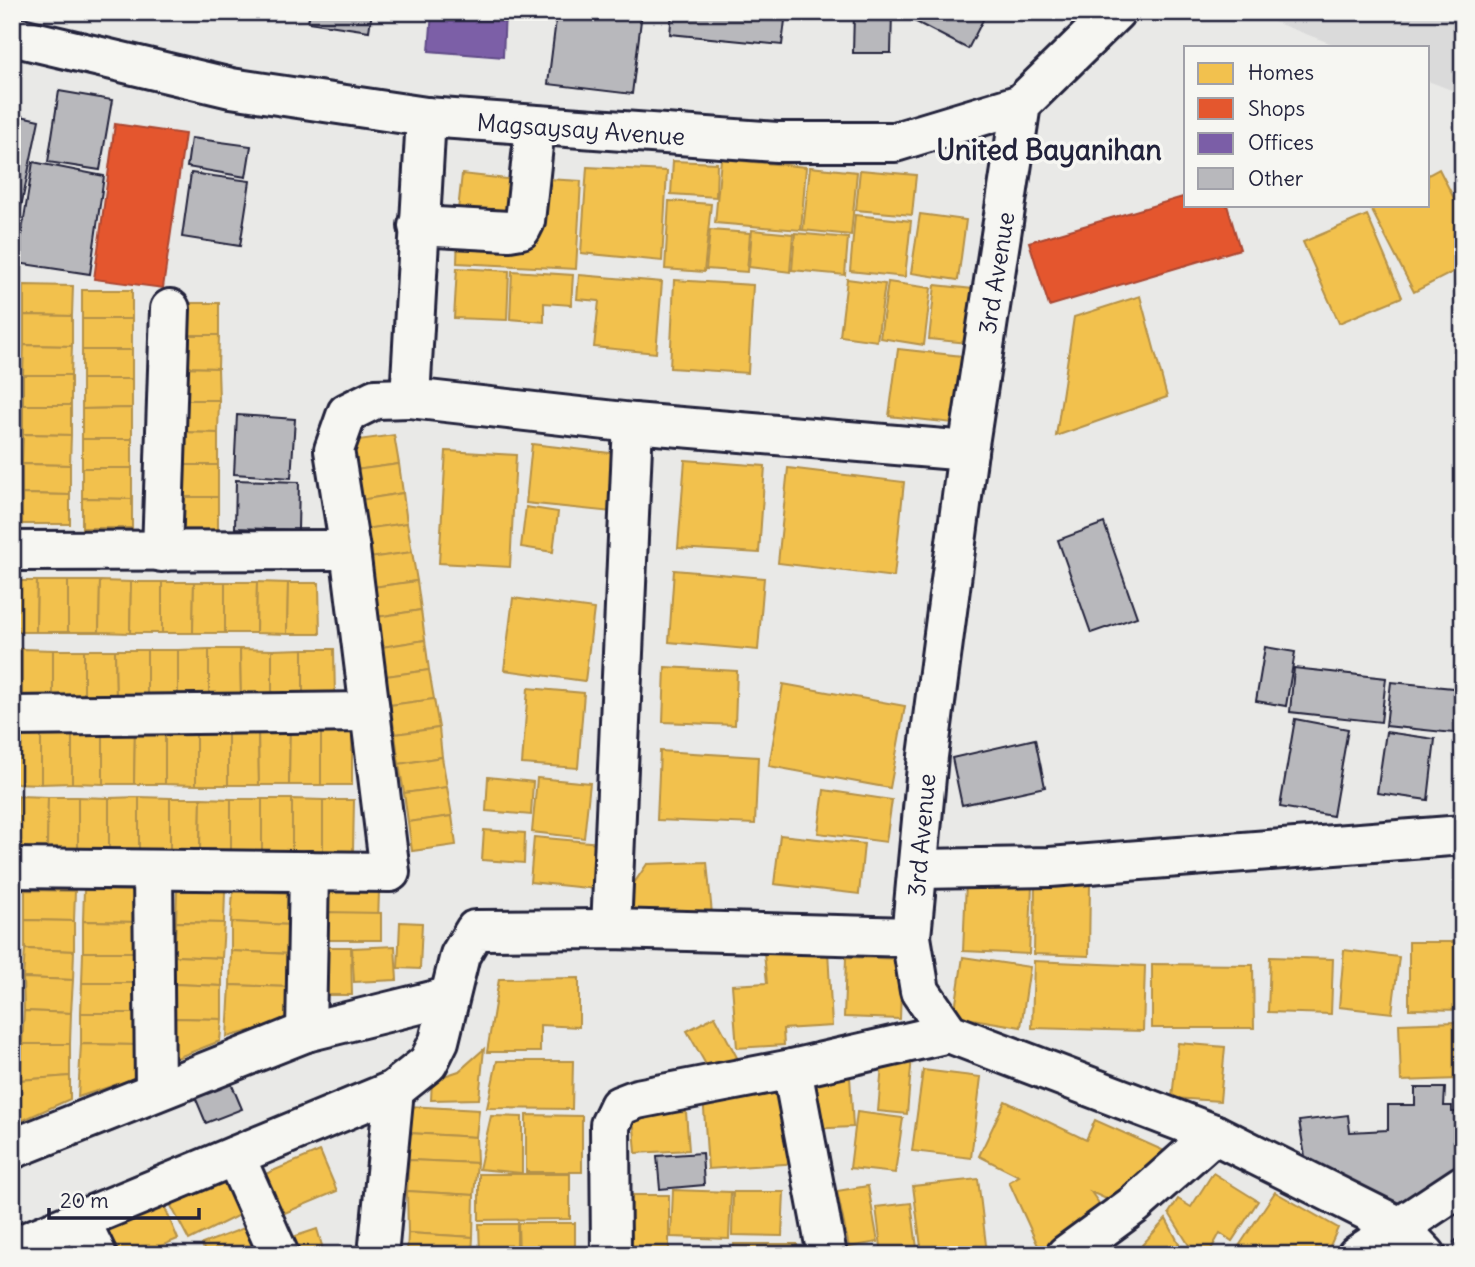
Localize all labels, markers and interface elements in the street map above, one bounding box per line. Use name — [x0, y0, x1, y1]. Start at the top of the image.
legend — [1184, 46, 1430, 206]
text: Homes — [1248, 59, 1314, 86]
text: Shops — [1248, 95, 1305, 122]
street label: Magsaysay Avenue — [476, 107, 686, 151]
text: Offices — [1248, 129, 1314, 156]
district label: United Bayanihan — [936, 132, 1162, 168]
text: Other — [1248, 165, 1304, 192]
street label: 3rd Avenue — [972, 210, 1020, 336]
street label: 3rd Avenue — [901, 772, 941, 898]
scale bar — [49, 1176, 200, 1220]
text: 20 m — [60, 1187, 109, 1214]

